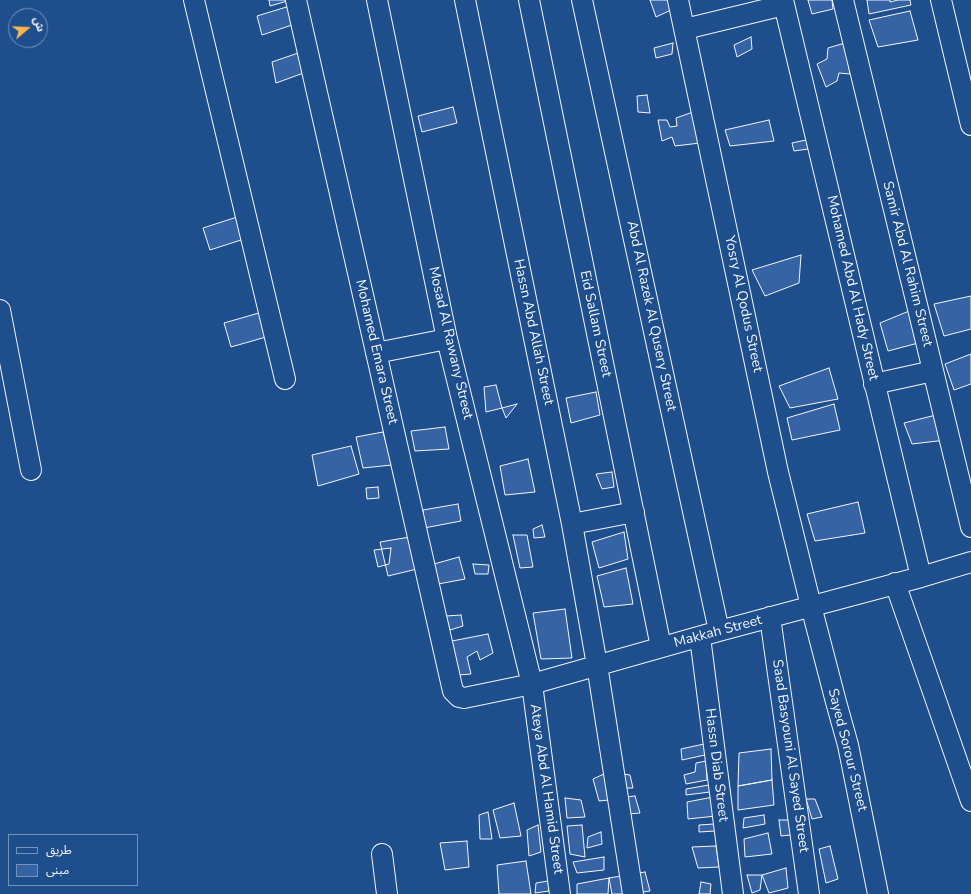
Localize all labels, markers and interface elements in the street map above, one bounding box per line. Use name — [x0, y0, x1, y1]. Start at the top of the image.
north arrow — [8, 8, 48, 48]
text: ش — [29, 15, 48, 34]
street label: Samir Abd Al Rahim Street — [878, 180, 936, 348]
street label: Mohamed Abd Al Hady Street — [822, 194, 882, 382]
street label: Abd Al Razek Al Qusery Street — [623, 219, 679, 413]
street label: Yosry Al Qodus Street — [720, 234, 766, 374]
street label: Hassn Abd Allah Street — [509, 257, 557, 407]
street label: Mosad Al Rawany Street — [424, 265, 476, 421]
street label: Eid Sallam Street — [575, 269, 615, 379]
street label: Mohamed Emara Street — [351, 278, 401, 426]
street label: Makkah Street — [672, 612, 764, 652]
street label: Saad Basyouni Al Sayed Street — [768, 658, 812, 854]
street label: Sayed Sorour Street — [824, 687, 870, 813]
street label: Ateya Abd Al Hamid Street — [526, 703, 566, 875]
street label: Hassn Diab Street — [701, 707, 731, 823]
legend — [8, 834, 138, 886]
text: طريق — [46, 842, 72, 858]
text: مبنى — [46, 862, 69, 878]

